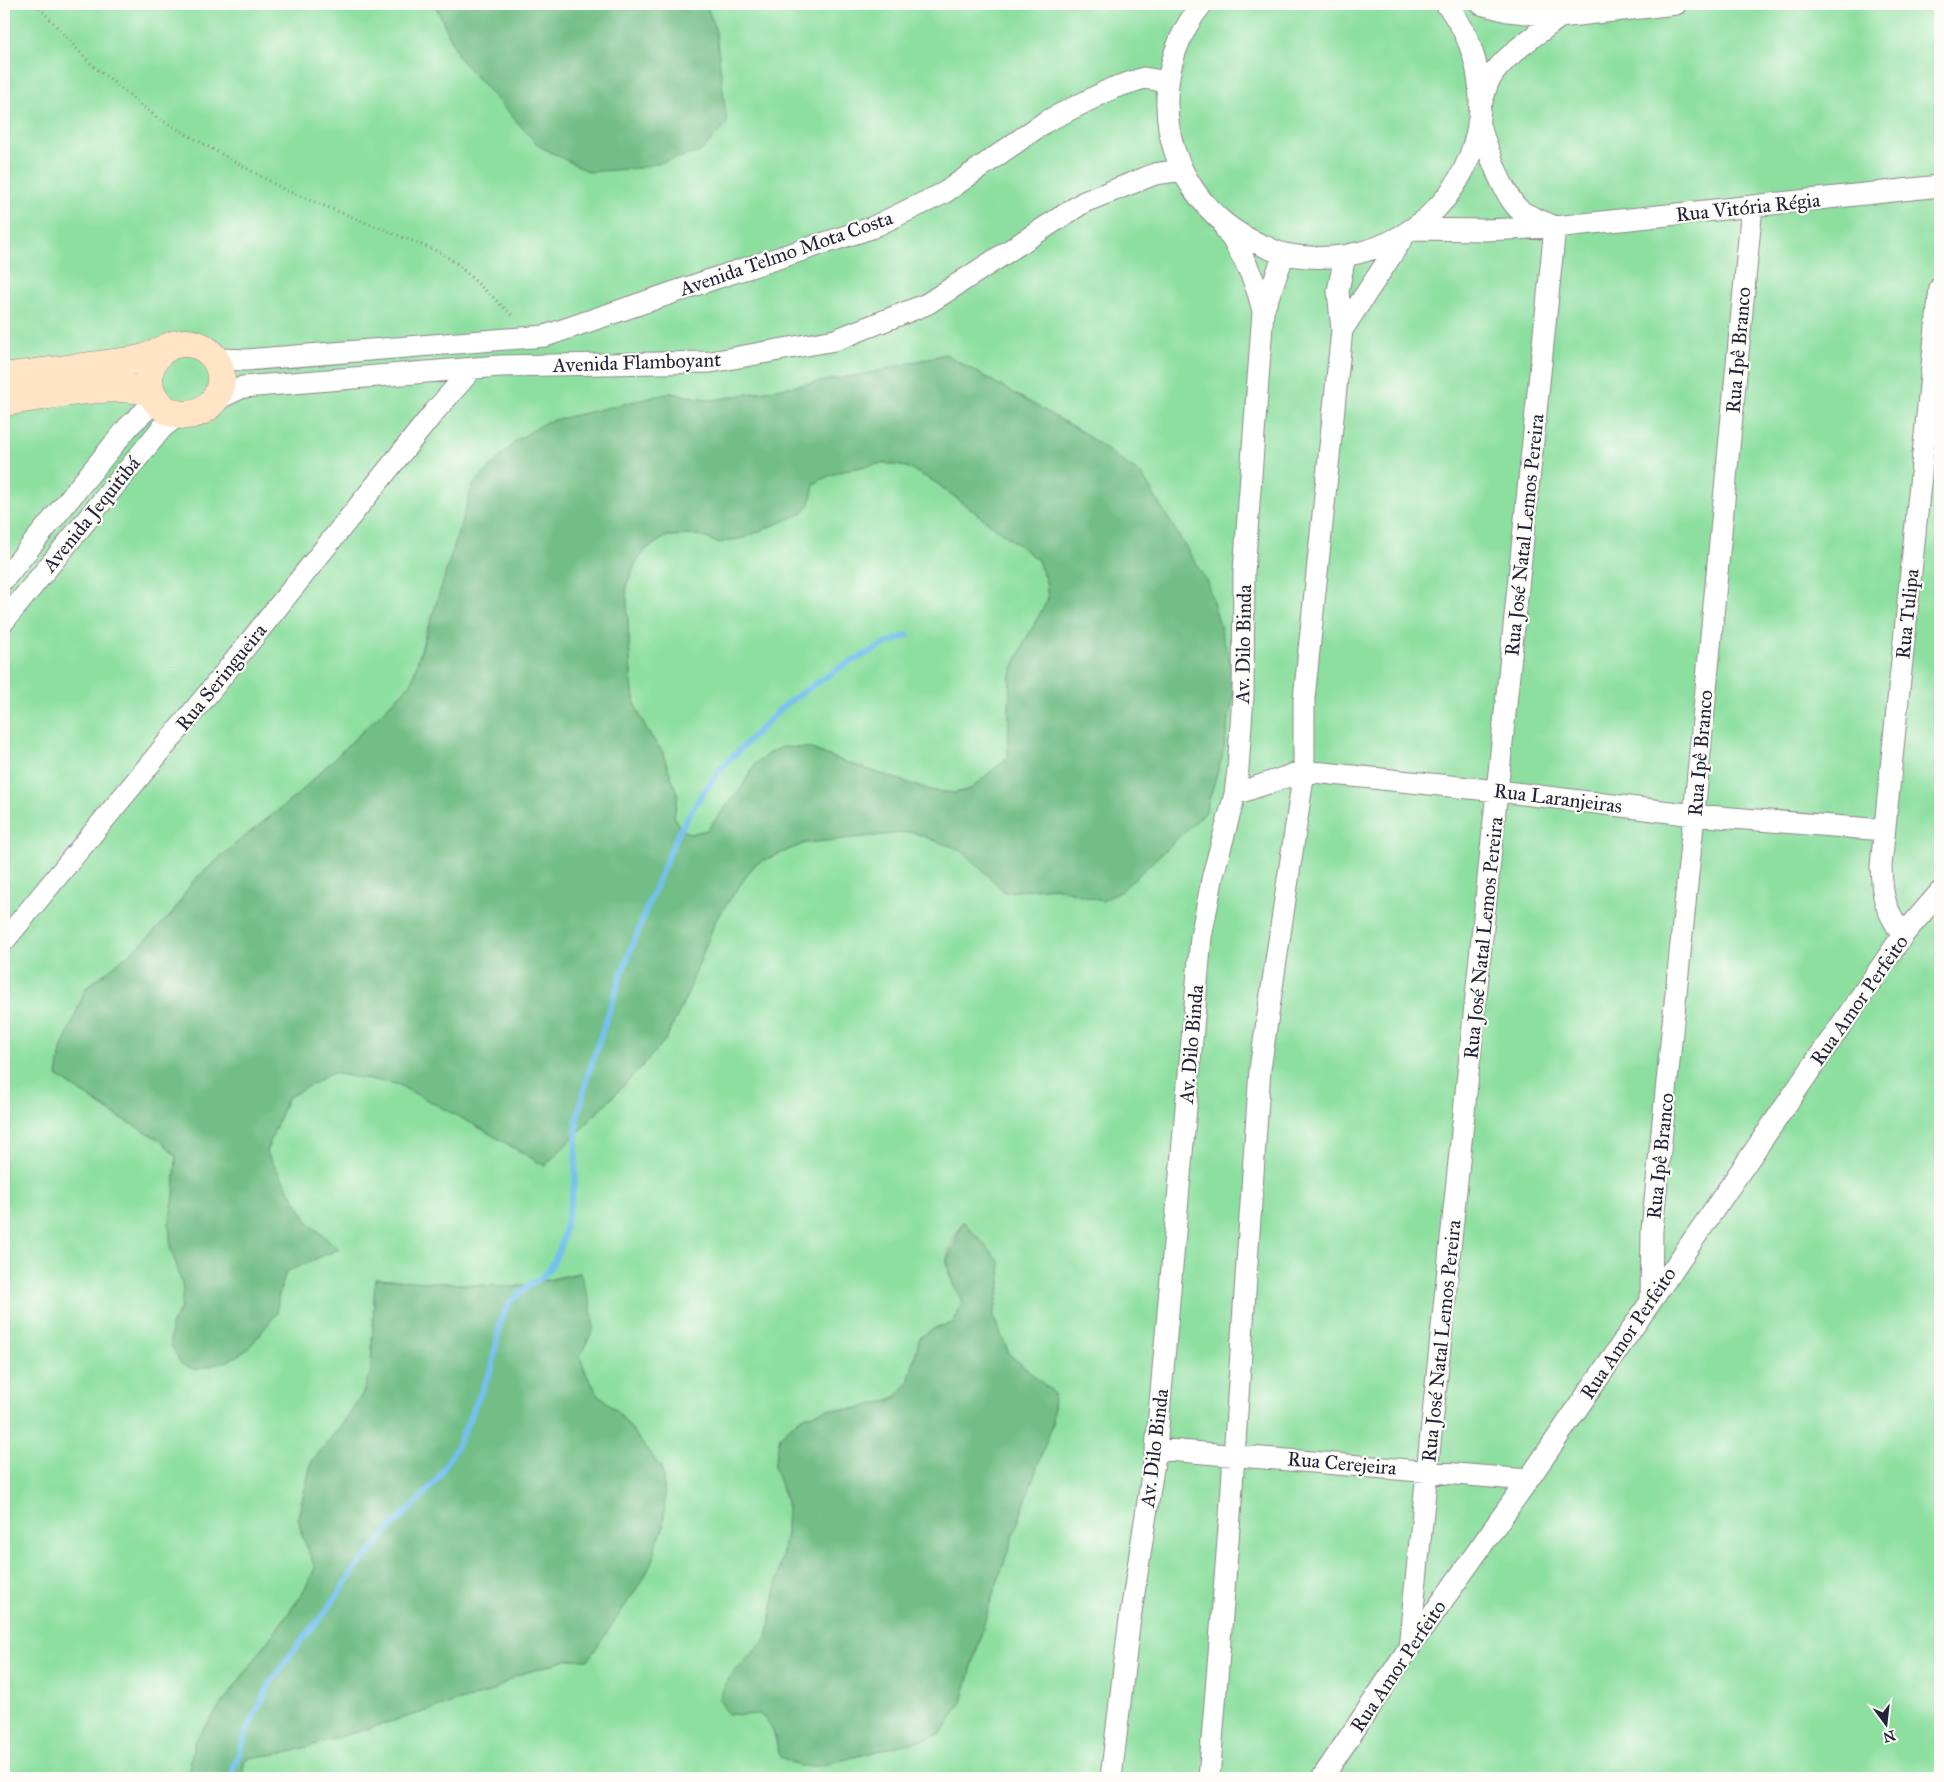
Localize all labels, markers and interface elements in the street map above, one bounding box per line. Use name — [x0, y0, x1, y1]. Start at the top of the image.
street label: Rua Vitória Régia — [1675, 187, 1822, 228]
street label: Avenida Telmo Mota Costa — [675, 205, 896, 301]
street label: Rua Ipê Branco — [1721, 286, 1755, 414]
street label: Avenida Flamboyant — [551, 347, 722, 377]
street label: Rua José Natal Lemos Pereira — [1499, 412, 1550, 657]
street label: Avenida Jequitibá — [36, 451, 146, 578]
street label: Rua Tulipa — [1890, 567, 1924, 660]
street label: Av. Dilo Binda — [1230, 584, 1256, 705]
street label: Rua Seringueira — [170, 618, 273, 736]
street label: Rua Ipê Branco — [1683, 689, 1717, 817]
street label: Rua Laranjeiras — [1492, 778, 1624, 818]
street label: Rua José Natal Lemos Pereira — [1458, 815, 1509, 1060]
street label: Rua Amor Perfeito — [1805, 930, 1913, 1070]
street label: Av. Dilo Binda — [1174, 983, 1208, 1105]
street label: Rua Ipê Branco — [1641, 1092, 1679, 1220]
street label: Rua José Natal Lemos Pereira — [1416, 1218, 1467, 1463]
street label: Rua Amor Perfeito — [1575, 1263, 1681, 1403]
street label: Av. Dilo Binda — [1135, 1387, 1173, 1510]
street label: Rua Cerejeira — [1286, 1446, 1398, 1480]
street label: Rua Amor Perfeito — [1345, 1596, 1451, 1736]
north arrow — [1862, 1700, 1912, 1750]
text: N — [1881, 1726, 1897, 1746]

